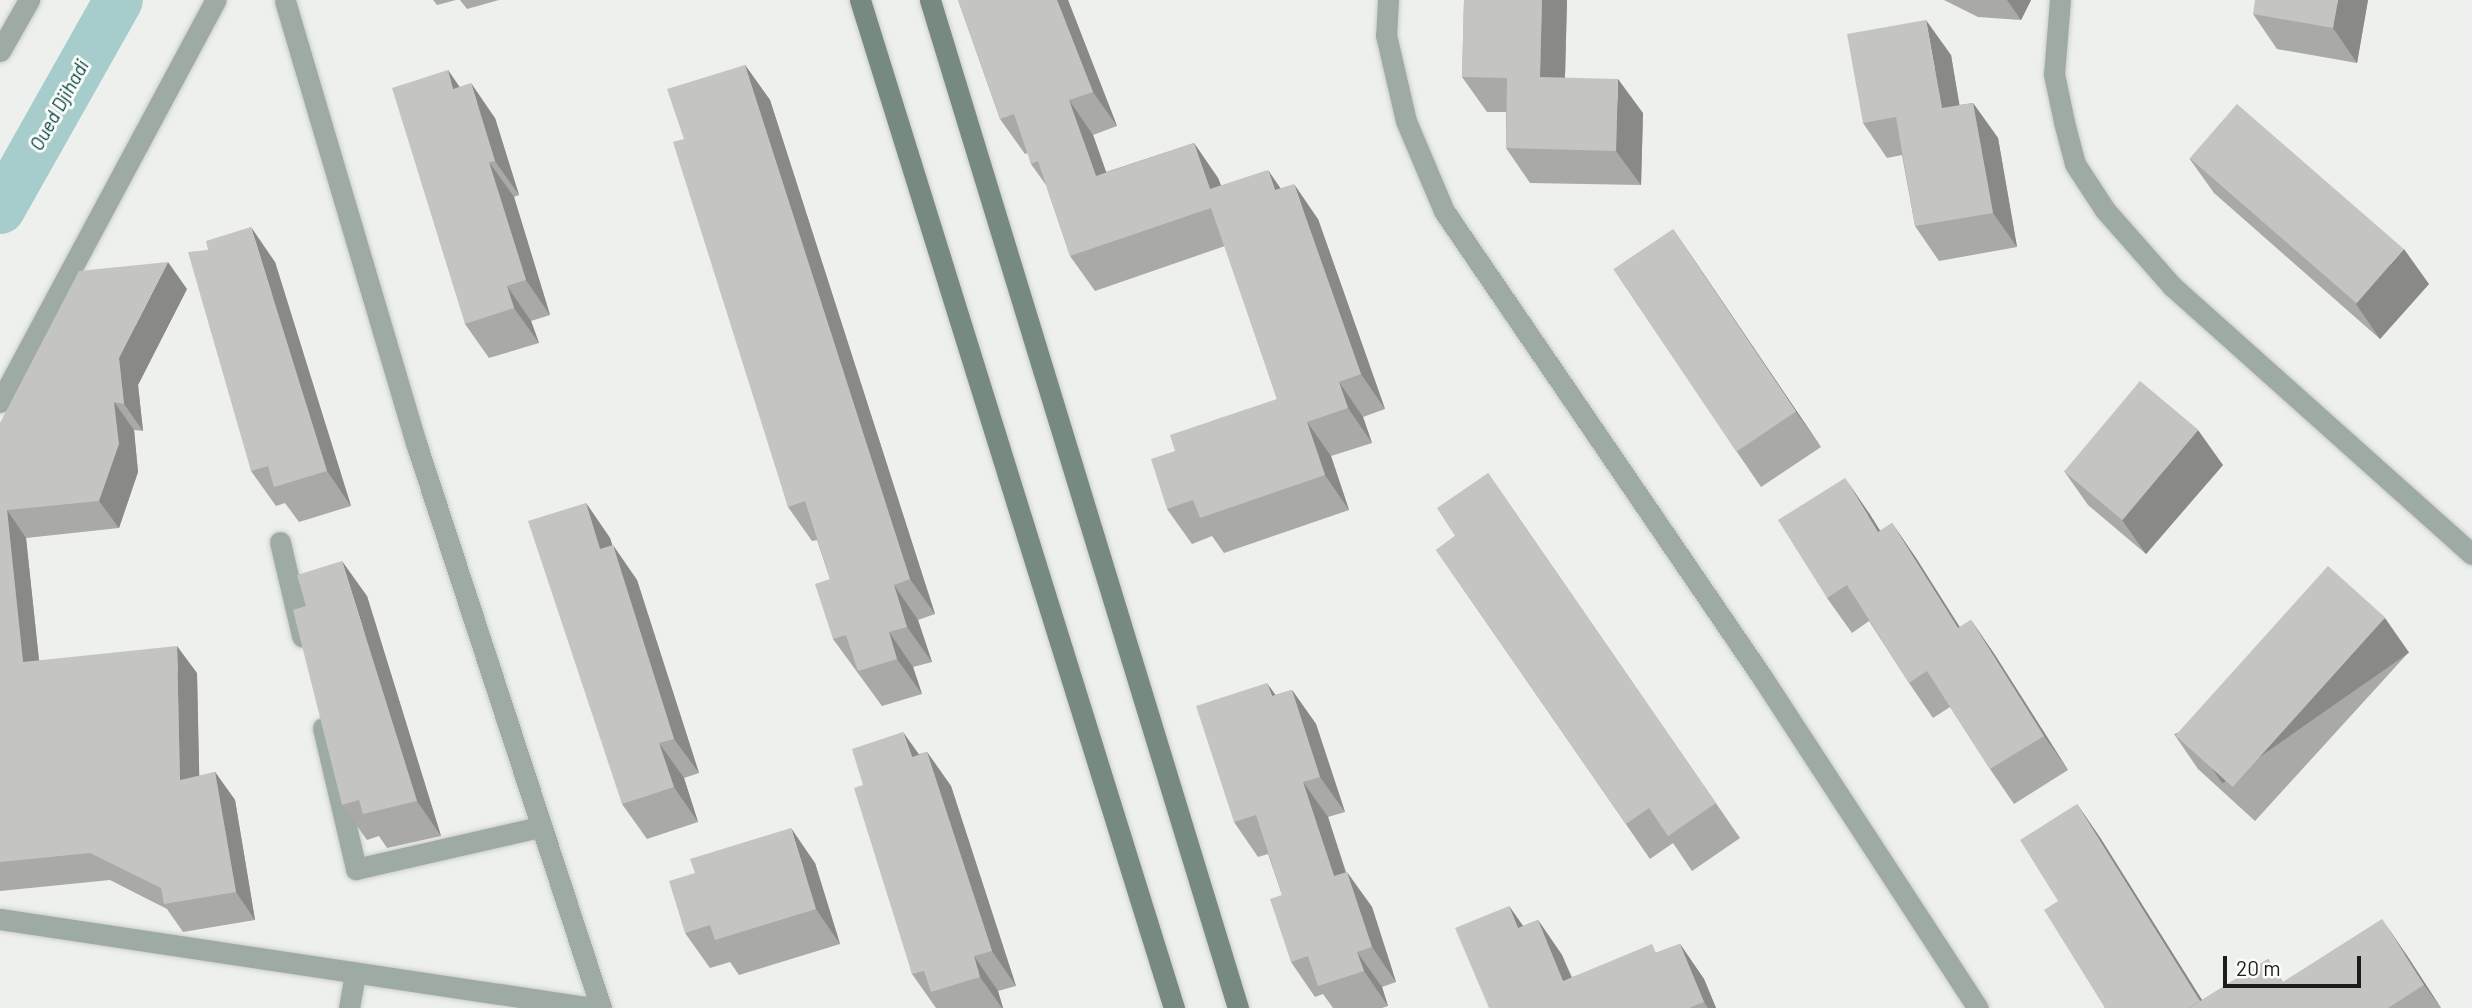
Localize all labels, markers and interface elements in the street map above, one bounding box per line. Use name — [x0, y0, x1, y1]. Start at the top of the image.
water label: Oued Djihadi — [25, 56, 93, 154]
scale bar — [2227, 942, 2365, 986]
text: 20 m — [2236, 955, 2281, 980]

